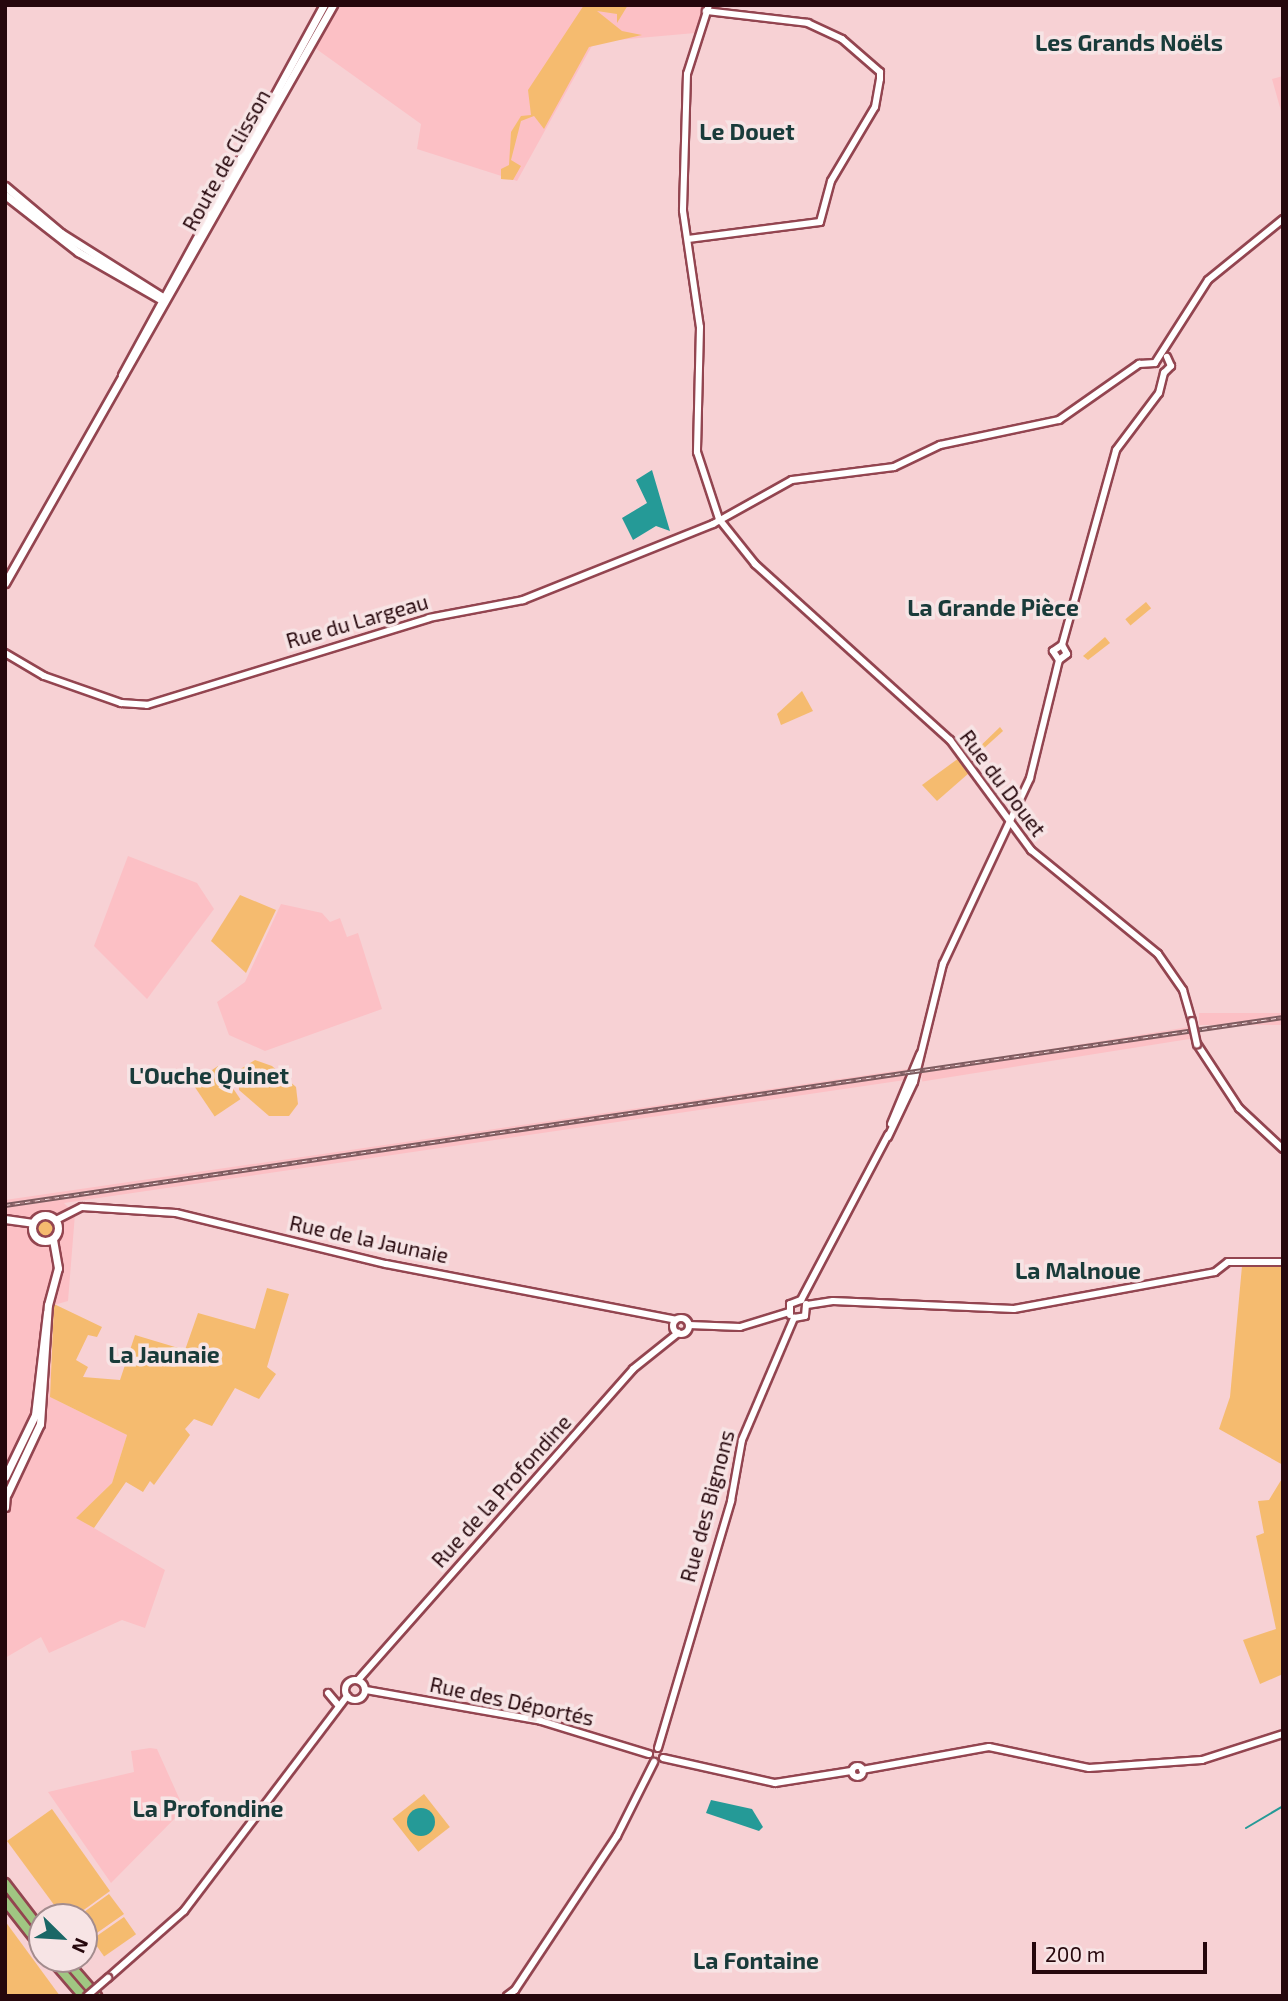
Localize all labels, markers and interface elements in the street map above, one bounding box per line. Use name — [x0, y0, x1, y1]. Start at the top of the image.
district label: Les Grands Noëls — [1035, 28, 1223, 56]
street label: Route de Clisson — [177, 85, 275, 235]
district label: Le Douet — [699, 117, 795, 145]
street label: Rue du Largeau — [283, 589, 431, 653]
district label: La Grande Pièce — [907, 593, 1079, 621]
street label: Rue du Douet — [955, 725, 1051, 841]
district label: L'Ouche Quinet — [129, 1061, 289, 1089]
street label: Rue de la Jaunaie — [287, 1210, 451, 1268]
district label: La Malnoue — [1015, 1256, 1141, 1284]
district label: La Jaunaie — [108, 1340, 220, 1368]
street label: Rue de la Profondine — [426, 1410, 576, 1572]
street label: Rue des Bignons — [675, 1427, 739, 1585]
street label: Rue des Déportés — [428, 1671, 596, 1731]
district label: La Profondine — [132, 1794, 284, 1822]
north arrow — [28, 1903, 98, 1973]
scale bar — [1036, 1927, 1211, 1971]
text: N — [68, 1935, 94, 1957]
text: 200 m — [1045, 1941, 1105, 1966]
district label: La Fontaine — [693, 1946, 819, 1974]

